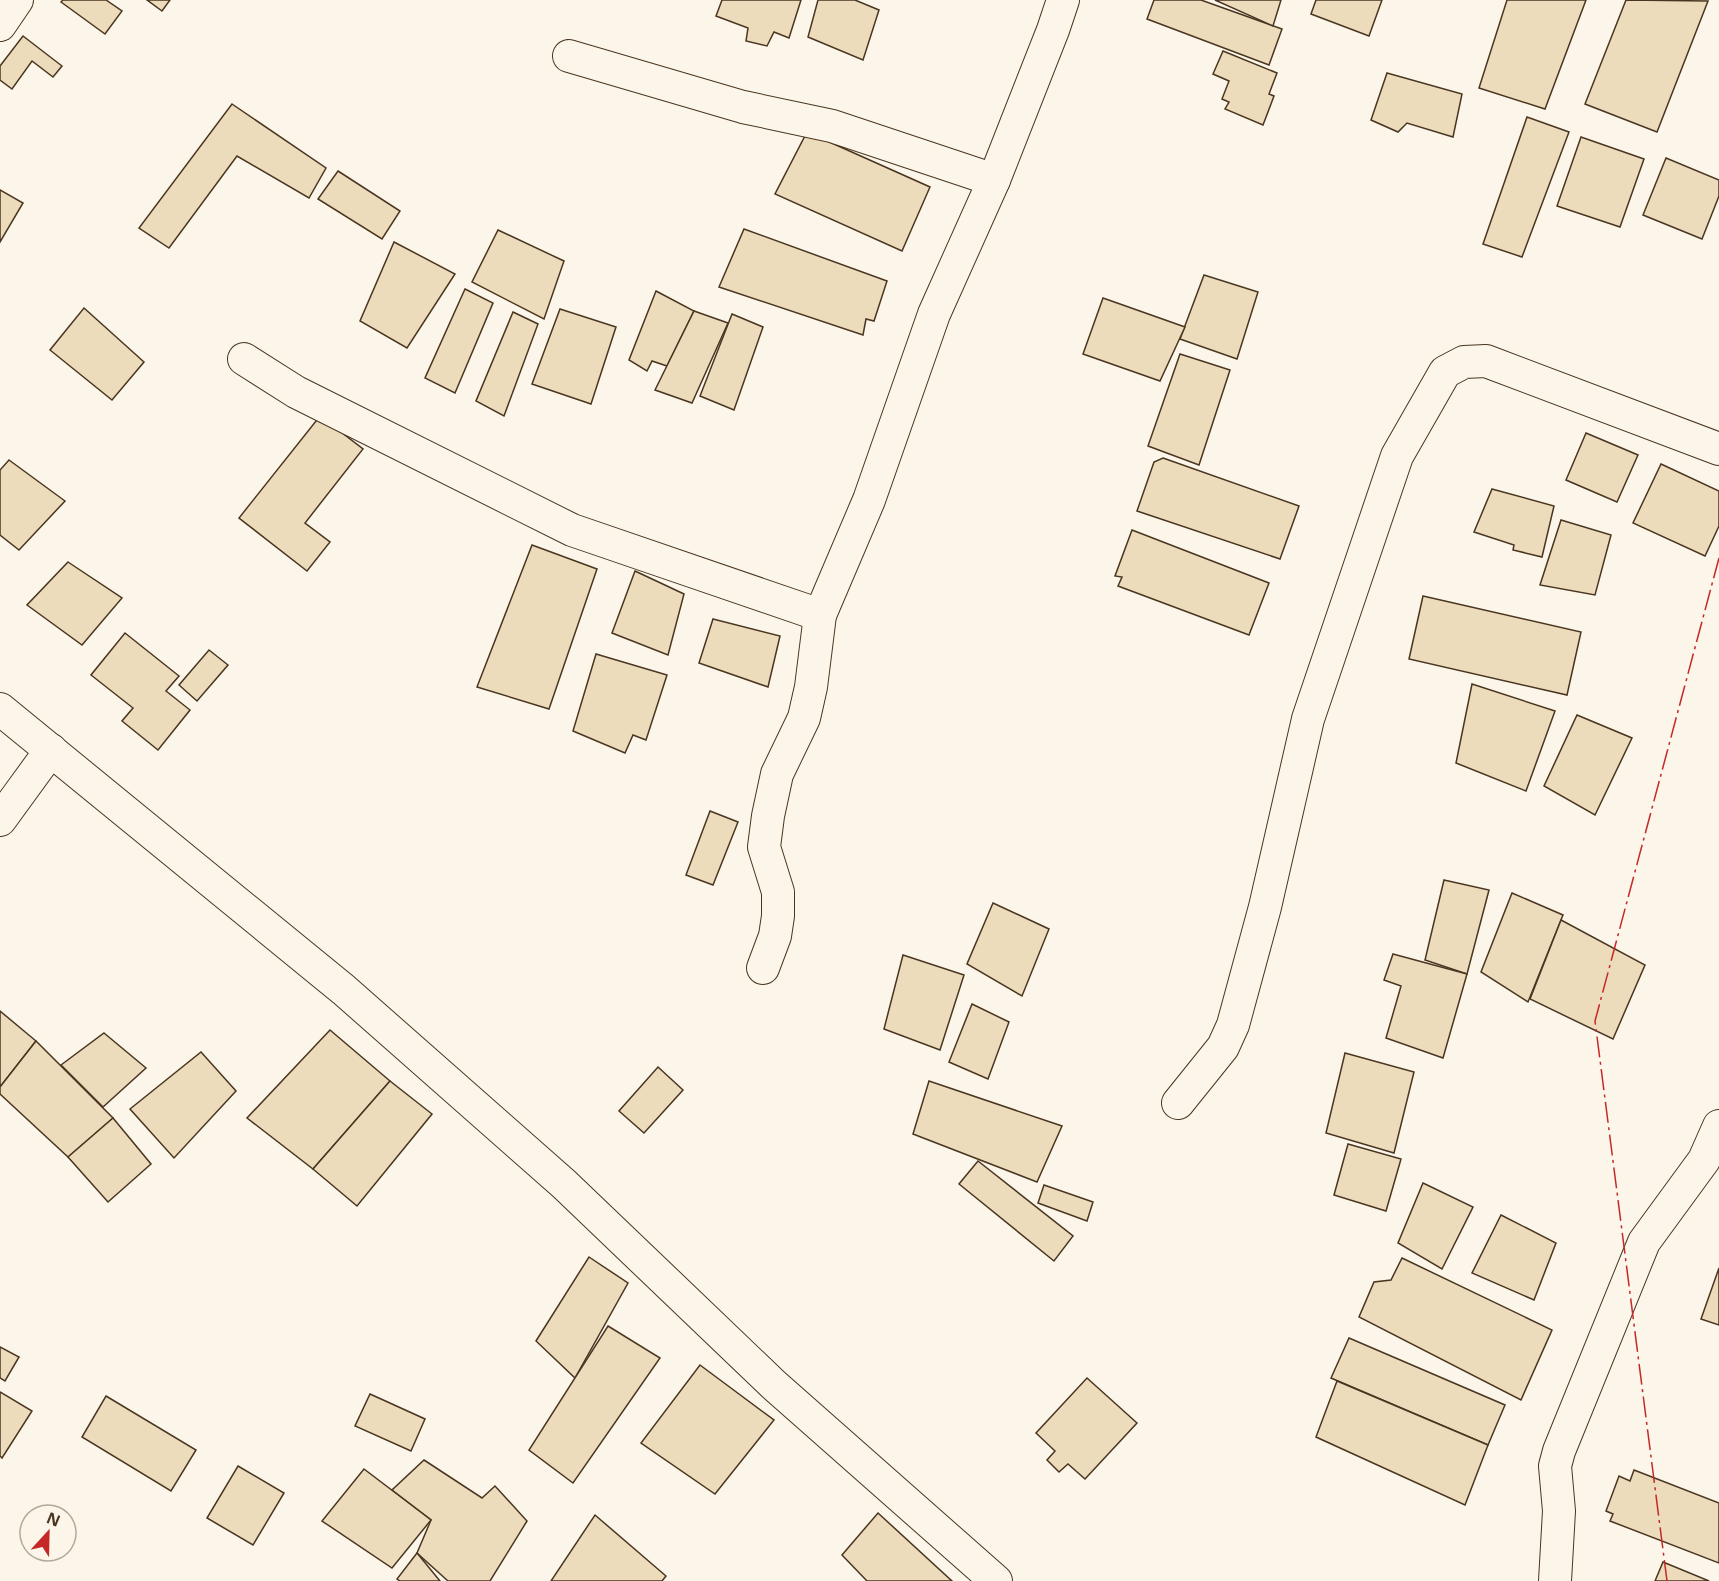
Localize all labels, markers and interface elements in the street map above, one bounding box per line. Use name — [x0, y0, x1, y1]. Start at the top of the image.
north arrow — [18, 1503, 78, 1563]
text: N — [43, 1506, 64, 1532]

